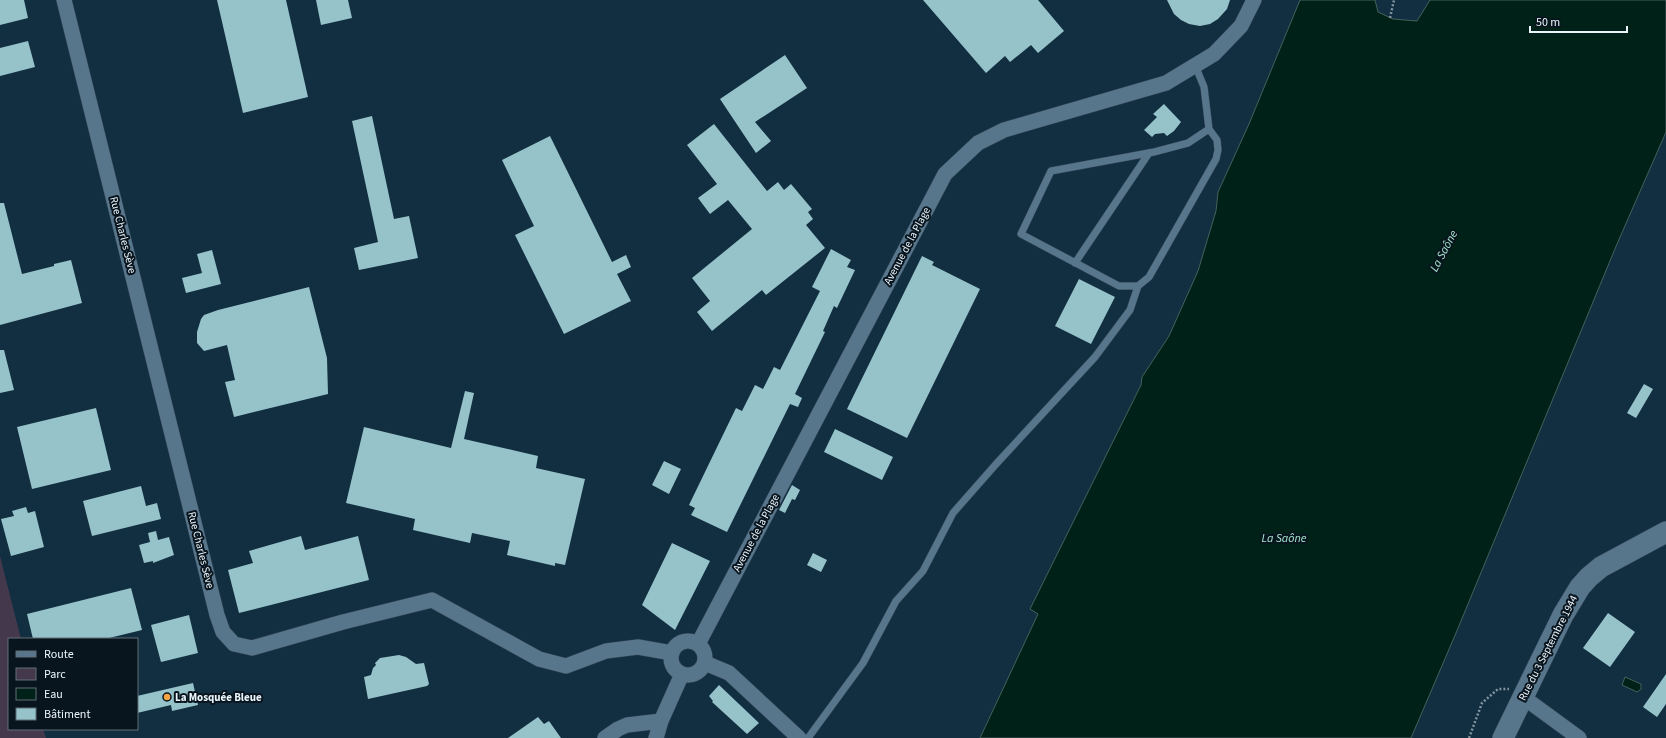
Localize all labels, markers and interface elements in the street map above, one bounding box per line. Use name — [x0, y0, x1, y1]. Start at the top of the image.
scale bar — [1530, 8, 1627, 34]
text: 50 m — [1536, 14, 1560, 31]
street label: Rue Charles Sève — [106, 195, 140, 275]
street label: Avenue de la Plage — [880, 204, 934, 287]
water label: La Saône — [1426, 227, 1462, 275]
street label: Avenue de la Plage — [729, 491, 783, 574]
street label: Rue Charles Sève — [184, 510, 218, 590]
water label: La Saône — [1262, 530, 1307, 547]
street label: Rue du 3 Septembre 1944 — [1515, 592, 1581, 703]
legend — [8, 638, 138, 730]
text: Route — [44, 646, 74, 663]
text: Parc — [44, 666, 66, 683]
text: Eau — [44, 686, 63, 703]
place label: La Mosquée Bleue — [175, 690, 262, 705]
marker: La Mosquée Bleue — [162, 692, 172, 702]
text: Bâtiment — [44, 706, 90, 723]

